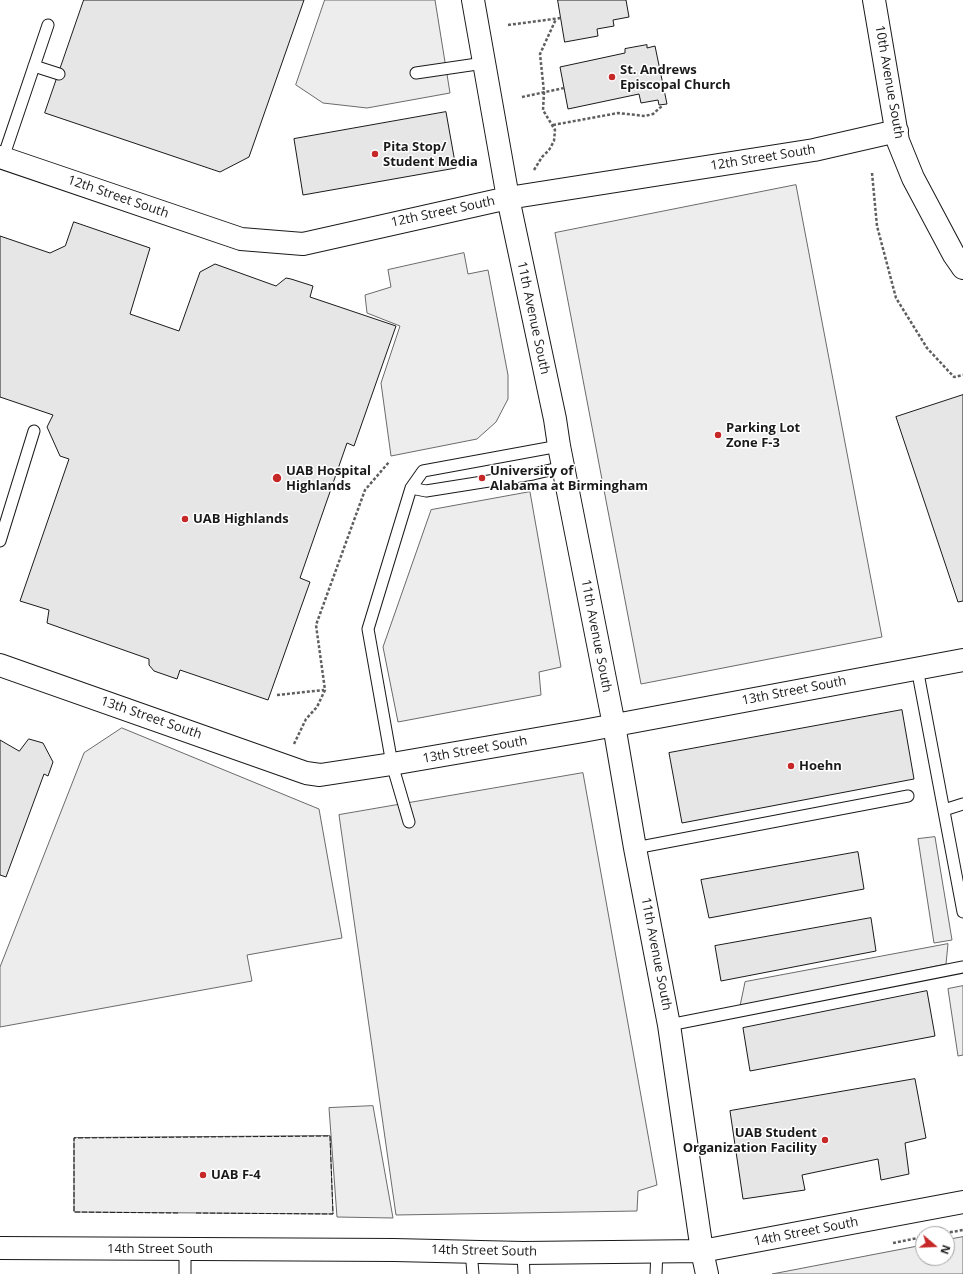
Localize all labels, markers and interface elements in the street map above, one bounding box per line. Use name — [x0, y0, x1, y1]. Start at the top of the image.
street label: 10th Avenue South — [871, 24, 907, 140]
place label: St. Andrews Episcopal Church — [620, 62, 731, 93]
marker: St. Andrews Episcopal Church — [607, 72, 617, 82]
place label: Pita Stop/ Student Media — [383, 139, 478, 170]
street label: 12th Street South — [709, 142, 817, 174]
marker: Pita Stop/ Student Media — [370, 149, 380, 159]
street label: 12th Street South — [65, 172, 171, 222]
street label: 12th Street South — [390, 193, 496, 231]
street label: 11th Avenue South — [513, 260, 553, 376]
place label: Parking Lot Zone F-3 — [726, 420, 800, 451]
marker: Parking Lot Zone F-3 — [713, 430, 723, 440]
place label: UAB Hospital Highlands — [286, 463, 371, 494]
place label: University of Alabama at Birmingham — [490, 463, 648, 494]
marker: UAB Hospital Highlands — [271, 472, 283, 484]
marker: University of Alabama at Birmingham — [477, 473, 487, 483]
place label: UAB Highlands — [193, 511, 289, 527]
marker: UAB Highlands — [180, 514, 190, 524]
street label: 11th Avenue South — [577, 578, 615, 694]
street label: 13th Street South — [740, 673, 848, 709]
street label: 13th Street South — [98, 693, 204, 743]
street label: 13th Street South — [421, 733, 529, 767]
place label: Hoehn — [799, 758, 842, 774]
marker: Hoehn — [786, 761, 796, 771]
street label: 11th Avenue South — [637, 896, 675, 1012]
place label: UAB Student Organization Facility — [683, 1125, 817, 1156]
marker: UAB Student Organization Facility — [820, 1135, 830, 1145]
place label: UAB F-4 — [211, 1167, 261, 1183]
marker: UAB F-4 — [198, 1170, 208, 1180]
street label: 14th Street South — [752, 1214, 860, 1250]
north arrow — [915, 1226, 955, 1266]
street label: 14th Street South — [107, 1241, 213, 1257]
street label: 14th Street South — [431, 1242, 537, 1260]
text: N — [937, 1243, 954, 1256]

